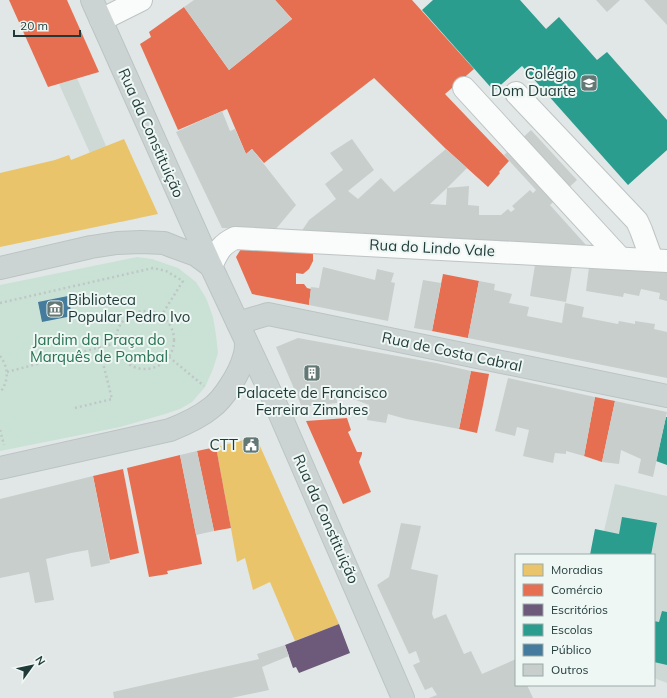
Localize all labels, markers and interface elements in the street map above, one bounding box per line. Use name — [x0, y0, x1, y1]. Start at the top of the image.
scale bar — [14, 12, 80, 38]
text: 20 m — [20, 18, 48, 33]
place label: Colégio Dom Duarte — [491, 64, 576, 100]
street label: Rua da Constituição — [114, 65, 189, 200]
school or university icon: Colégio Dom Duarte — [579, 73, 599, 93]
street label: Rua do Lindo Vale — [369, 235, 495, 260]
place label: Biblioteca Popular Pedro Ivo — [68, 290, 190, 326]
museum icon: Biblioteca Popular Pedro Ivo — [45, 299, 65, 319]
street label: Rua de Costa Cabral — [380, 327, 524, 376]
park label: Jardim da Praça do Marquês de Pombal — [30, 330, 168, 366]
building icon: Palacete de Francisco Ferreira Zimbres — [302, 363, 322, 383]
place label: Palacete de Francisco Ferreira Zimbres — [237, 383, 387, 419]
place label: CTT — [210, 435, 238, 454]
public building icon: CTT — [241, 435, 261, 455]
street label: Rua da Constituição — [289, 451, 364, 586]
legend — [515, 554, 655, 686]
text: Moradias — [551, 562, 603, 577]
text: Comércio — [551, 582, 603, 597]
text: Escritórios — [551, 602, 608, 617]
text: Escolas — [551, 622, 593, 637]
text: Público — [551, 642, 591, 657]
north arrow — [12, 646, 52, 686]
text: N — [32, 653, 49, 668]
text: Outros — [551, 662, 589, 677]

